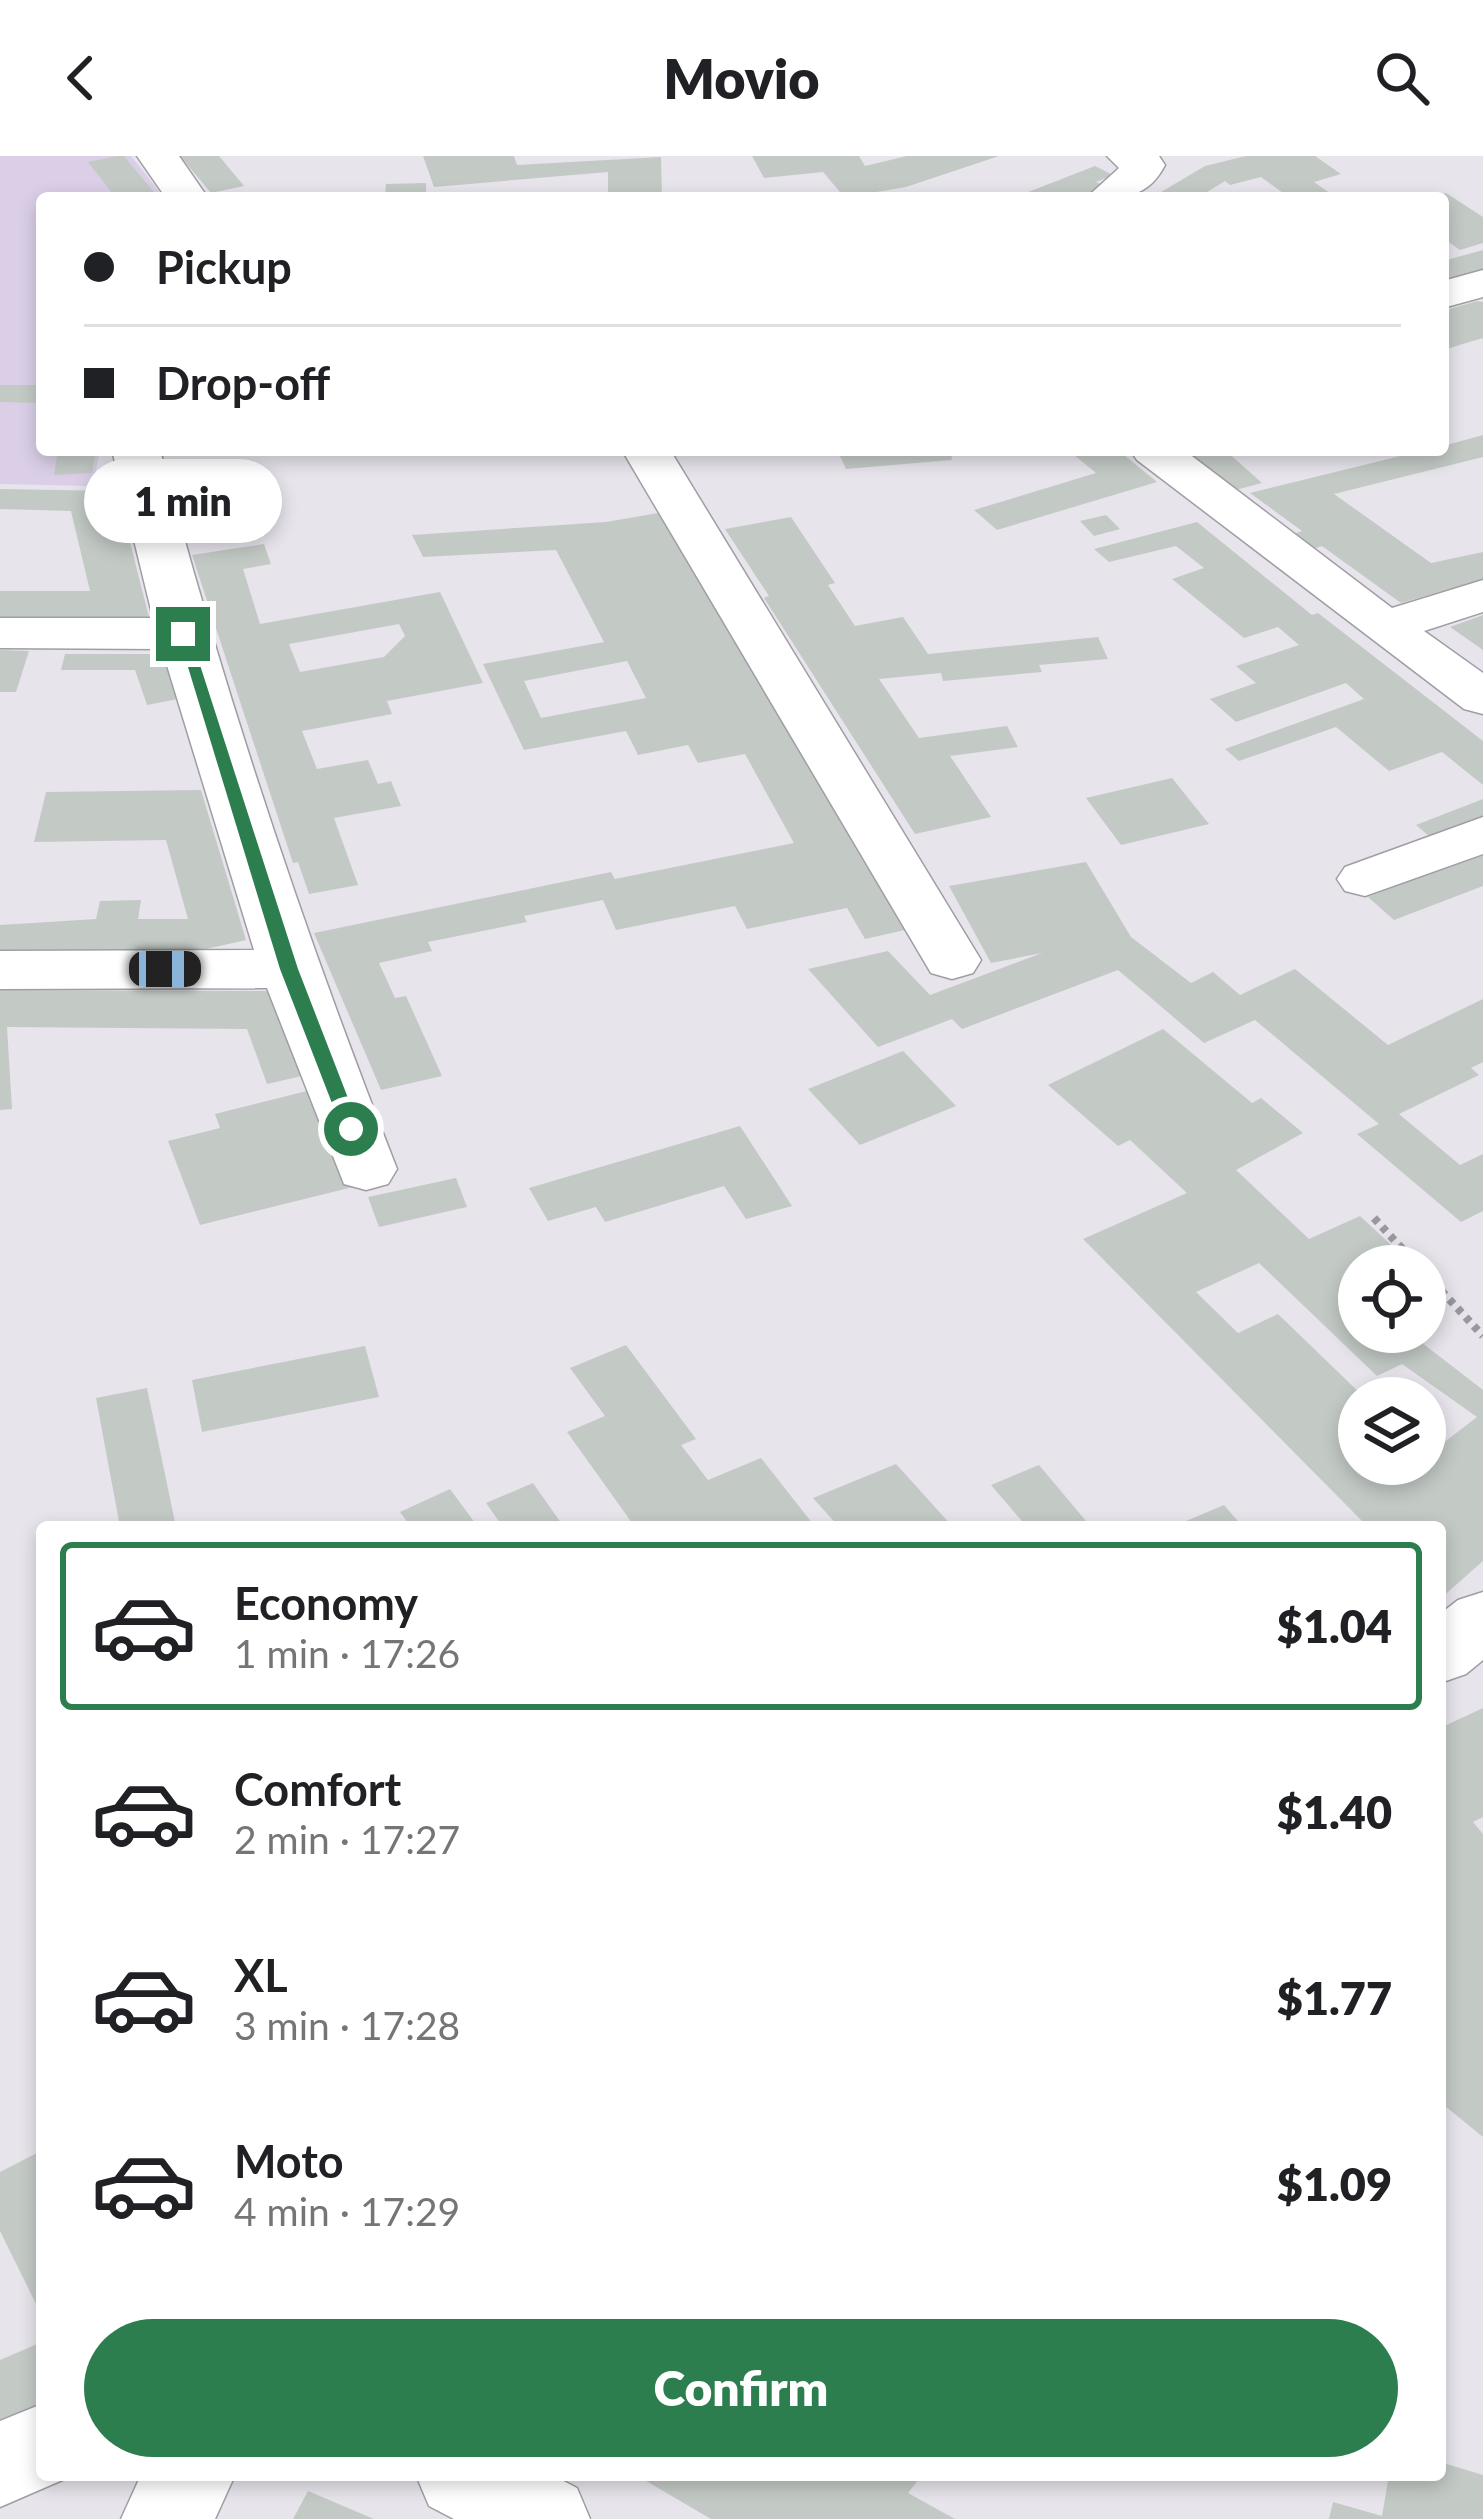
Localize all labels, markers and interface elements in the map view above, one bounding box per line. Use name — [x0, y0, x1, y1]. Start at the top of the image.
icon: back — [48, 45, 114, 111]
icon: search — [1369, 45, 1435, 111]
text: Movio — [663, 46, 820, 111]
text: Pickup — [156, 240, 292, 294]
text: Drop-off — [156, 356, 330, 410]
callout: 1 min — [84, 460, 282, 544]
text: 1 min — [134, 478, 232, 524]
route end — [156, 607, 210, 661]
car — [129, 951, 201, 987]
route start — [324, 1102, 378, 1156]
map controls — [1338, 1245, 1446, 1485]
button: locate — [1338, 1245, 1446, 1353]
button: layers — [1338, 1377, 1446, 1485]
icon: car — [90, 1572, 198, 1680]
text: Economy — [234, 1576, 418, 1630]
text: $1.04 — [1277, 1599, 1392, 1653]
text: 1 min · 17:26 — [234, 1630, 460, 1676]
icon: car — [90, 1758, 198, 1866]
text: Comfort — [234, 1762, 401, 1816]
text: $1.40 — [1277, 1785, 1392, 1839]
text: 2 min · 17:27 — [234, 1816, 460, 1862]
icon: car — [90, 1944, 198, 2052]
text: XL — [234, 1948, 288, 2002]
text: $1.77 — [1277, 1971, 1392, 2025]
text: 3 min · 17:28 — [234, 2002, 460, 2048]
icon: car — [90, 2130, 198, 2238]
text: Moto — [234, 2134, 344, 2188]
text: $1.09 — [1277, 2157, 1392, 2211]
text: 4 min · 17:29 — [234, 2188, 460, 2234]
button: Confirm — [84, 2319, 1398, 2457]

